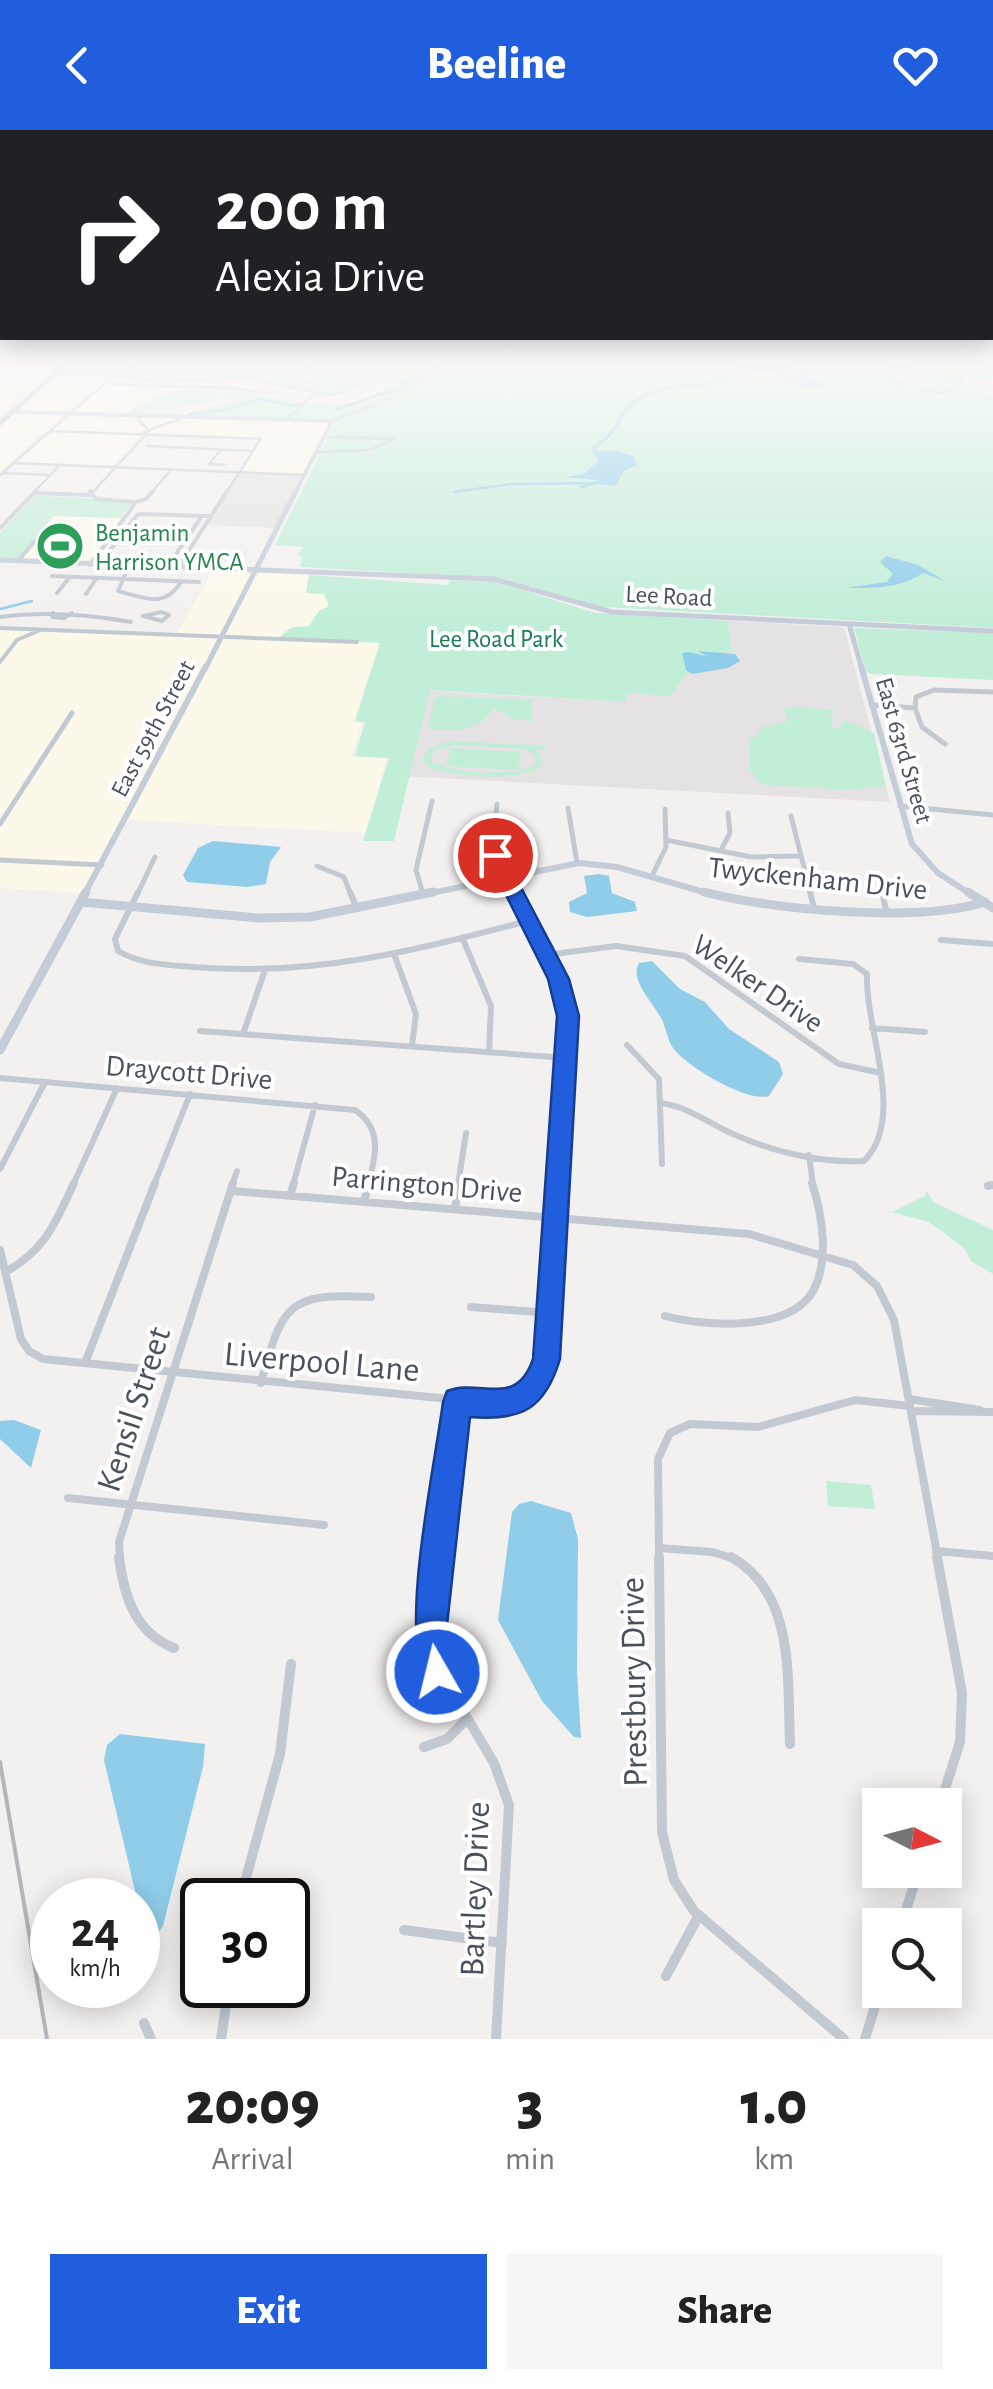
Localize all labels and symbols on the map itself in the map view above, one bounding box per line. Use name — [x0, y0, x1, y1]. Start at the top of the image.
sports icon: Benjamin Harrison YMCA — [34, 520, 86, 572]
place label: Benjamin Harrison YMCA — [95, 521, 244, 575]
street label: Lee Road — [625, 582, 713, 611]
park label: Lee Road Park — [429, 627, 564, 652]
street label: East 59th Street — [107, 656, 200, 801]
street label: East 63rd Street — [871, 675, 936, 826]
pin — [453, 813, 538, 898]
street label: Twyckenham Drive — [707, 853, 929, 905]
street label: Welker Drive — [687, 929, 828, 1038]
street label: Draycott Drive — [104, 1051, 274, 1095]
street label: Parrington Drive — [330, 1162, 524, 1208]
street label: Kensil Street — [91, 1323, 177, 1496]
street label: Liverpool Lane — [223, 1337, 421, 1388]
street label: Prestbury Drive — [615, 1577, 654, 1787]
position arrow — [385, 1620, 489, 1724]
north arrow — [862, 1788, 962, 1888]
street label: Bartley Drive — [455, 1801, 496, 1977]
speed limit sign: 30 — [180, 1878, 310, 2008]

